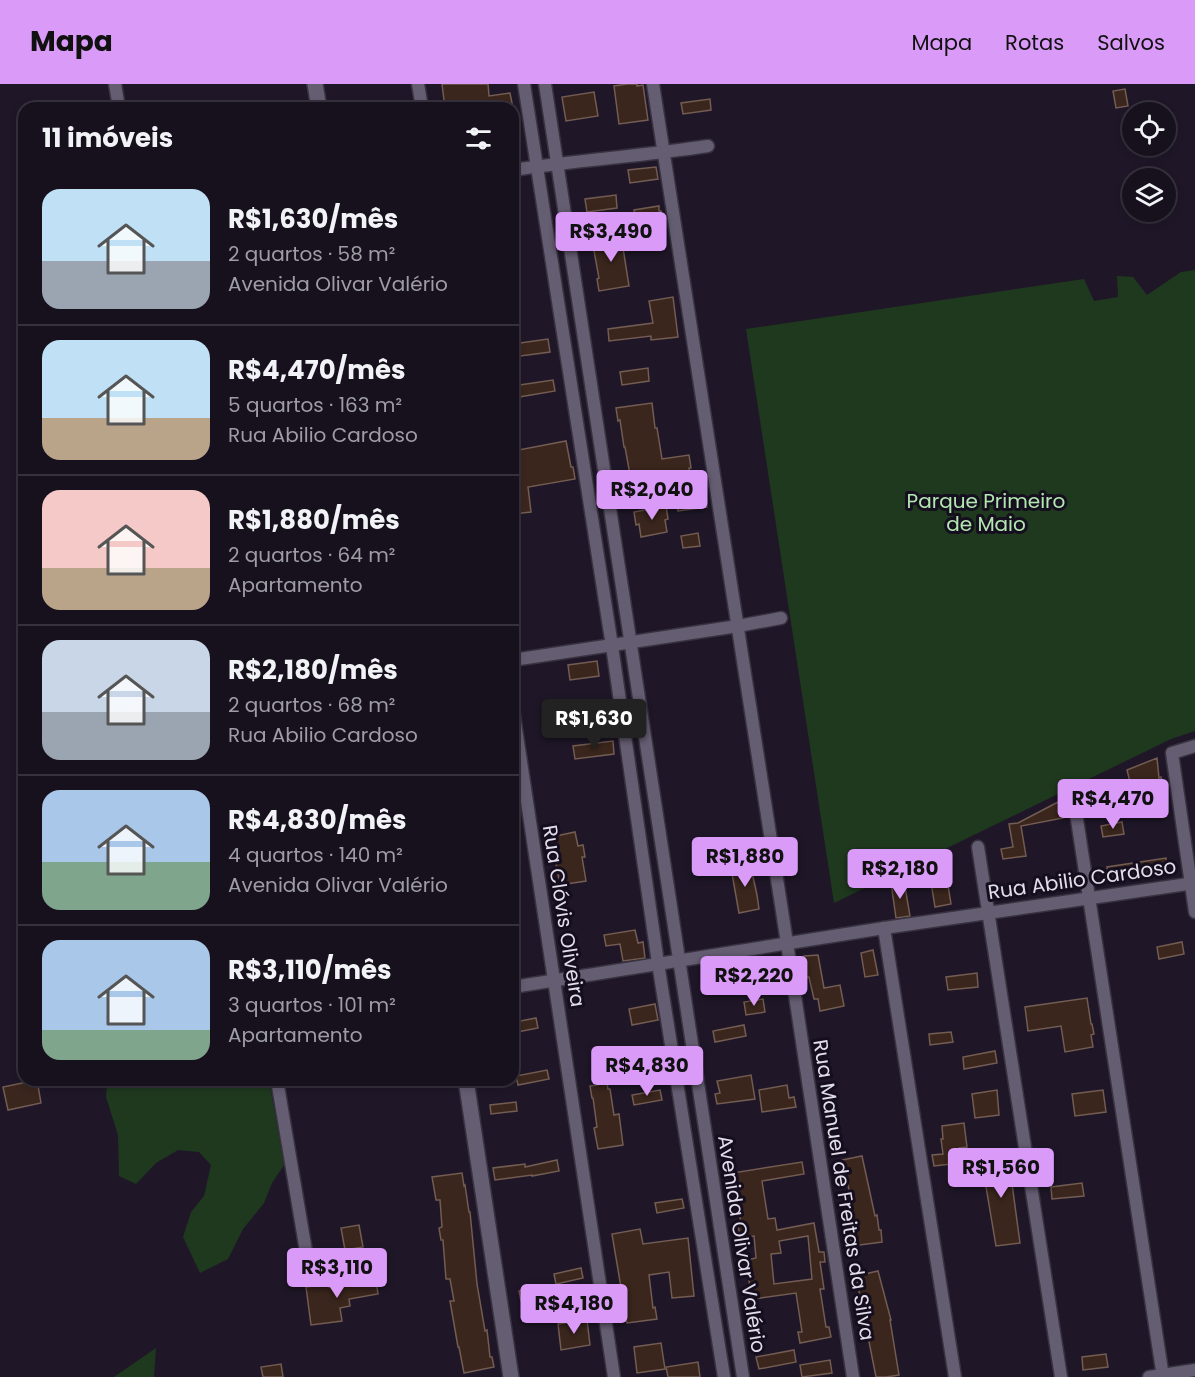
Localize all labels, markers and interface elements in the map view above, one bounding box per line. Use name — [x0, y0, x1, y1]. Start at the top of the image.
text: Mapa — [30, 22, 113, 61]
text: Mapa — [911, 28, 972, 57]
text: Rotas — [1005, 28, 1064, 57]
text: Salvos — [1097, 28, 1165, 57]
map controls — [1122, 102, 1176, 222]
button: locate — [1122, 102, 1176, 156]
text: 11 imóveis — [42, 120, 173, 156]
icon: filters — [462, 122, 495, 155]
button: layers — [1122, 168, 1176, 222]
text: R$1,630/mês — [228, 201, 398, 237]
pin: R$3,490 — [556, 212, 666, 263]
icon: home — [90, 213, 162, 285]
text: R$3,490 — [570, 217, 652, 245]
text: 2 quartos · 58 m² — [228, 240, 395, 268]
text: Avenida Olivar Valério — [228, 270, 448, 298]
text: R$4,470/mês — [228, 352, 405, 388]
icon: home — [90, 364, 162, 436]
text: 5 quartos · 163 m² — [228, 391, 402, 419]
text: Rua Abilio Cardoso — [228, 421, 418, 449]
pin: R$2,040 — [597, 470, 707, 521]
text: R$2,040 — [611, 475, 693, 503]
park label: Parque Primeiro de Maio — [907, 487, 1065, 538]
text: R$1,880/mês — [228, 502, 400, 538]
icon: home — [90, 514, 162, 586]
text: 2 quartos · 64 m² — [228, 541, 395, 569]
text: Apartamento — [228, 571, 363, 599]
text: R$2,180/mês — [228, 652, 398, 688]
icon: home — [90, 664, 162, 736]
text: 2 quartos · 68 m² — [228, 691, 395, 719]
pin: R$1,630 — [539, 699, 649, 750]
text: R$1,630 — [555, 704, 633, 732]
text: Rua Abilio Cardoso — [228, 721, 418, 749]
pin: R$4,470 — [1058, 779, 1168, 830]
text: R$4,470 — [1072, 784, 1154, 812]
text: R$4,830/mês — [228, 802, 407, 838]
icon: home — [90, 814, 162, 886]
street label: Rua Clóvis Oliveira — [536, 823, 592, 1009]
pin: R$1,880 — [690, 837, 800, 888]
text: 4 quartos · 140 m² — [228, 841, 403, 869]
text: R$1,880 — [706, 842, 784, 870]
pin: R$2,180 — [845, 849, 955, 900]
street label: Rua Abilio Cardoso — [986, 852, 1178, 906]
text: R$2,180 — [862, 854, 938, 882]
text: Avenida Olivar Valério — [228, 871, 448, 899]
text: R$3,110/mês — [228, 952, 392, 988]
pin: R$2,220 — [699, 956, 809, 1007]
text: R$2,220 — [714, 961, 794, 989]
icon: home — [90, 964, 162, 1036]
text: 3 quartos · 101 m² — [228, 991, 396, 1019]
text: Apartamento — [228, 1021, 363, 1049]
street label: Rua Manuel de Freitas da Silva — [806, 1038, 882, 1342]
pin: R$4,830 — [592, 1046, 702, 1097]
text: R$4,830 — [605, 1051, 689, 1079]
street label: Avenida Olivar Valério — [711, 1133, 773, 1355]
pin: R$1,560 — [946, 1148, 1056, 1199]
text: R$1,560 — [962, 1153, 1040, 1181]
pin: R$3,110 — [282, 1248, 392, 1299]
text: R$3,110 — [301, 1253, 373, 1281]
pin: R$4,180 — [519, 1284, 629, 1335]
text: R$4,180 — [535, 1289, 614, 1317]

